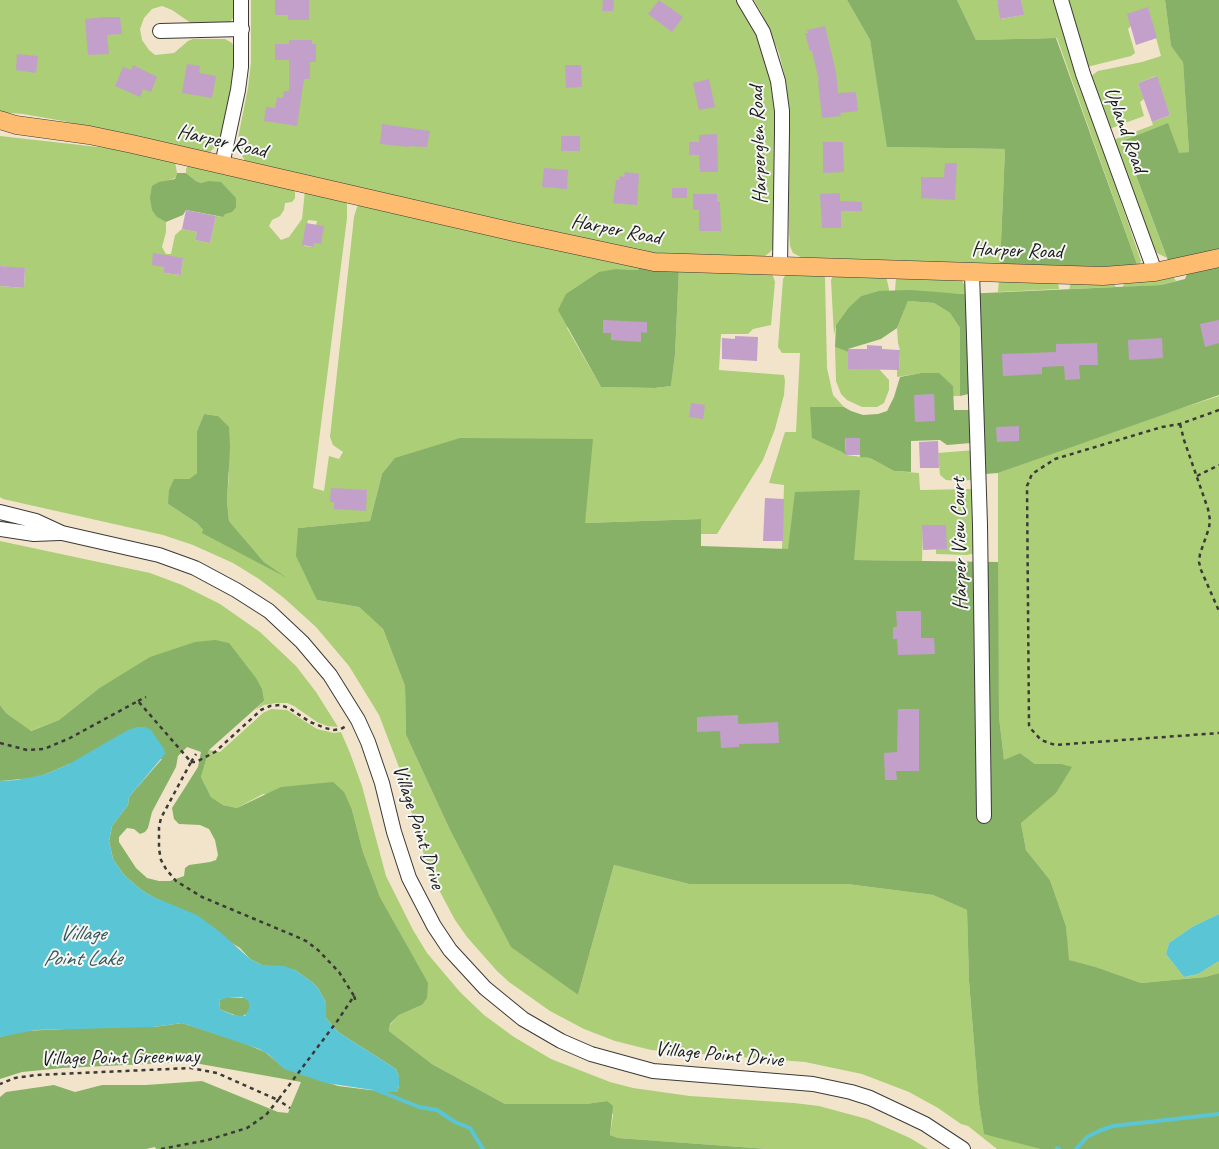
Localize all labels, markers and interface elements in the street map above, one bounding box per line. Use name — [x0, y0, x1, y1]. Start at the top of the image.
street label: Upland Road — [1098, 84, 1152, 176]
street label: Harperglen Road — [744, 85, 774, 205]
street label: Harper Road — [175, 119, 269, 165]
street label: Harper Road — [569, 209, 663, 251]
street label: Harper Road — [971, 237, 1063, 265]
street label: Harper View Court — [946, 478, 974, 610]
street label: Village Point Drive — [386, 762, 450, 892]
water label: Village Point Lake — [43, 921, 121, 972]
street label: Village Point Drive — [654, 1037, 784, 1073]
street label: Village Point Greenway — [41, 1044, 199, 1072]

